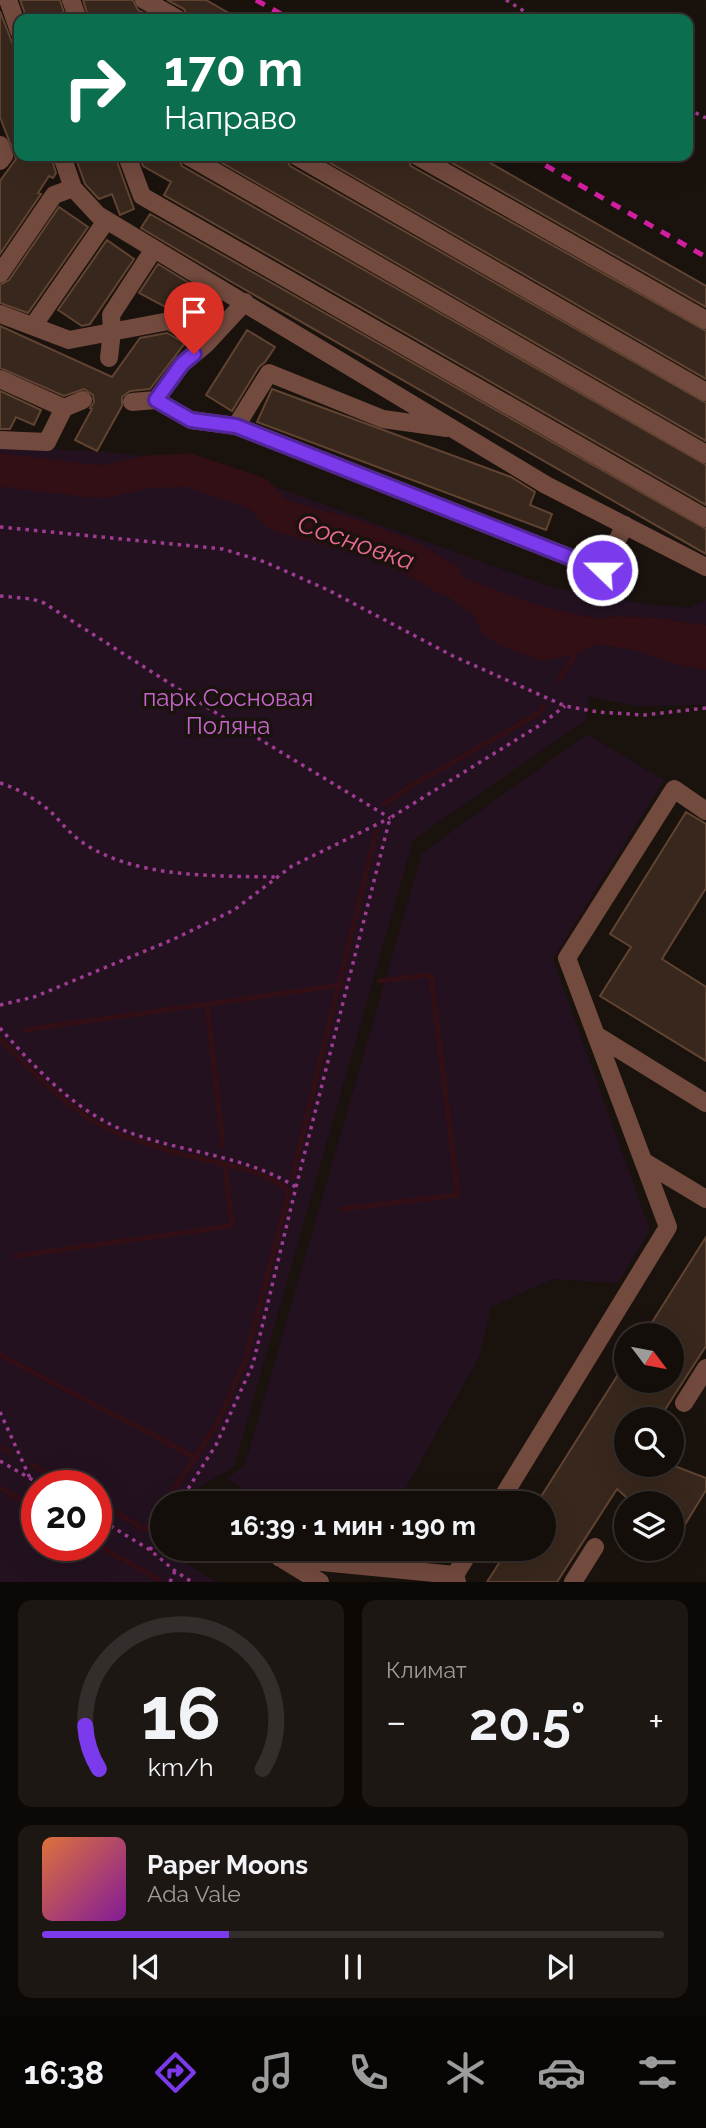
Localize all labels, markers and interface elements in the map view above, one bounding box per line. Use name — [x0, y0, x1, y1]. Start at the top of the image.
text: 170 m — [164, 40, 303, 97]
icon: right — [49, 42, 140, 133]
text: Направо — [164, 99, 296, 136]
pin — [164, 282, 224, 354]
icon: arrive — [175, 293, 213, 331]
water label: Сосновка — [294, 508, 418, 576]
position arrow — [565, 533, 639, 607]
park label: парк Сосновая Поляна — [143, 683, 313, 740]
north arrow — [614, 1323, 684, 1393]
map controls — [614, 1323, 684, 1561]
button: search — [614, 1407, 684, 1477]
speed limit sign: 20 — [21, 1470, 112, 1561]
button: layers — [614, 1491, 684, 1561]
text: 16:39 · 1 мин · 190 m — [230, 1511, 476, 1541]
text: Климат — [386, 1656, 467, 1683]
text: 16 — [141, 1672, 221, 1757]
text: 20.5° — [469, 1691, 586, 1752]
text: − — [386, 1699, 406, 1744]
text: + — [648, 1699, 664, 1744]
text: km/h — [148, 1752, 214, 1782]
text: Paper Moons — [147, 1850, 308, 1880]
text: Ada Vale — [147, 1880, 241, 1907]
icon: previous — [127, 1948, 165, 1986]
icon: pause — [334, 1948, 372, 1986]
icon: next — [541, 1948, 579, 1986]
icon: directions — [151, 2048, 200, 2097]
icon: music — [248, 2048, 297, 2097]
icon: phone — [344, 2048, 393, 2097]
icon: climate — [441, 2048, 490, 2097]
icon: car — [537, 2048, 586, 2097]
icon: filters — [633, 2048, 682, 2097]
text: 16:38 — [24, 2054, 104, 2091]

